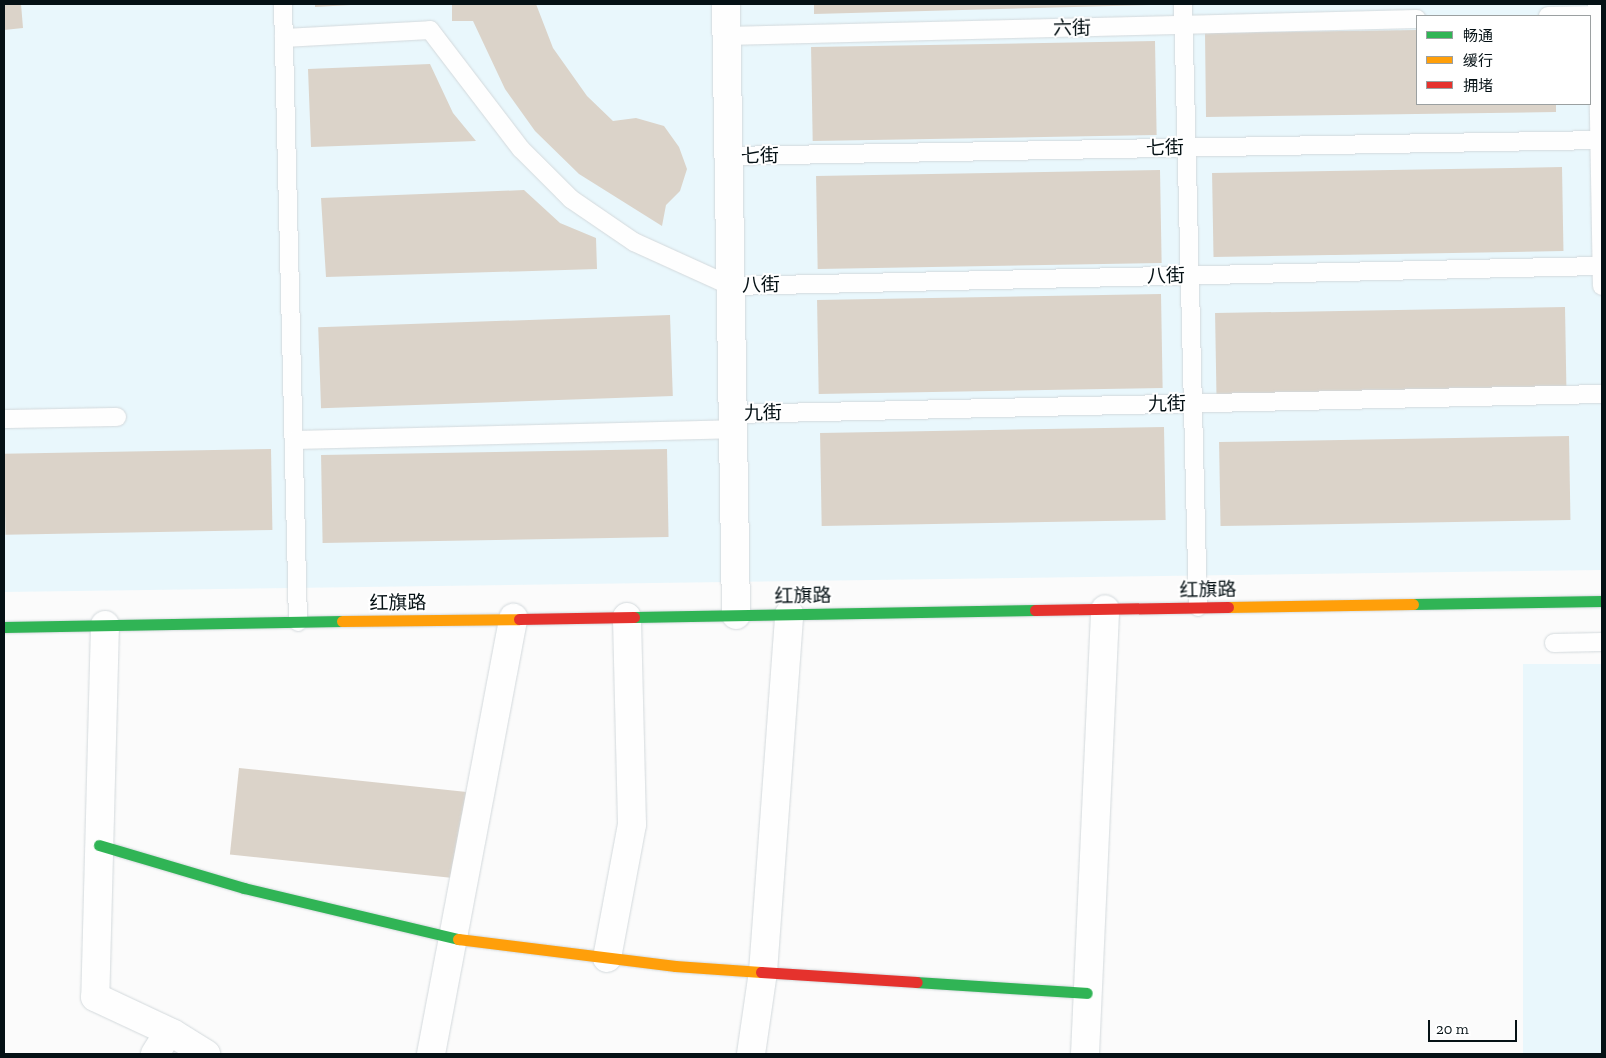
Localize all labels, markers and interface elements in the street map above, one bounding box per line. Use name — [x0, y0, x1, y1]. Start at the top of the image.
legend — [1416, 15, 1591, 105]
street label: 六街 — [1053, 16, 1091, 40]
text: 畅通 — [1463, 27, 1493, 45]
text: 缓行 — [1463, 52, 1493, 70]
text: 拥堵 — [1463, 77, 1493, 95]
street label: 七街 — [1146, 136, 1184, 160]
street label: 七街 — [741, 144, 779, 168]
street label: 八街 — [1147, 264, 1185, 288]
street label: 八街 — [742, 273, 780, 297]
street label: 九街 — [1148, 392, 1186, 416]
street label: 九街 — [744, 401, 782, 425]
street label: 红旗路 — [1179, 578, 1237, 602]
street label: 红旗路 — [774, 584, 832, 608]
street label: 红旗路 — [369, 591, 427, 615]
scale bar — [1431, 1010, 1520, 1042]
text: 20 m — [1436, 1020, 1469, 1038]

